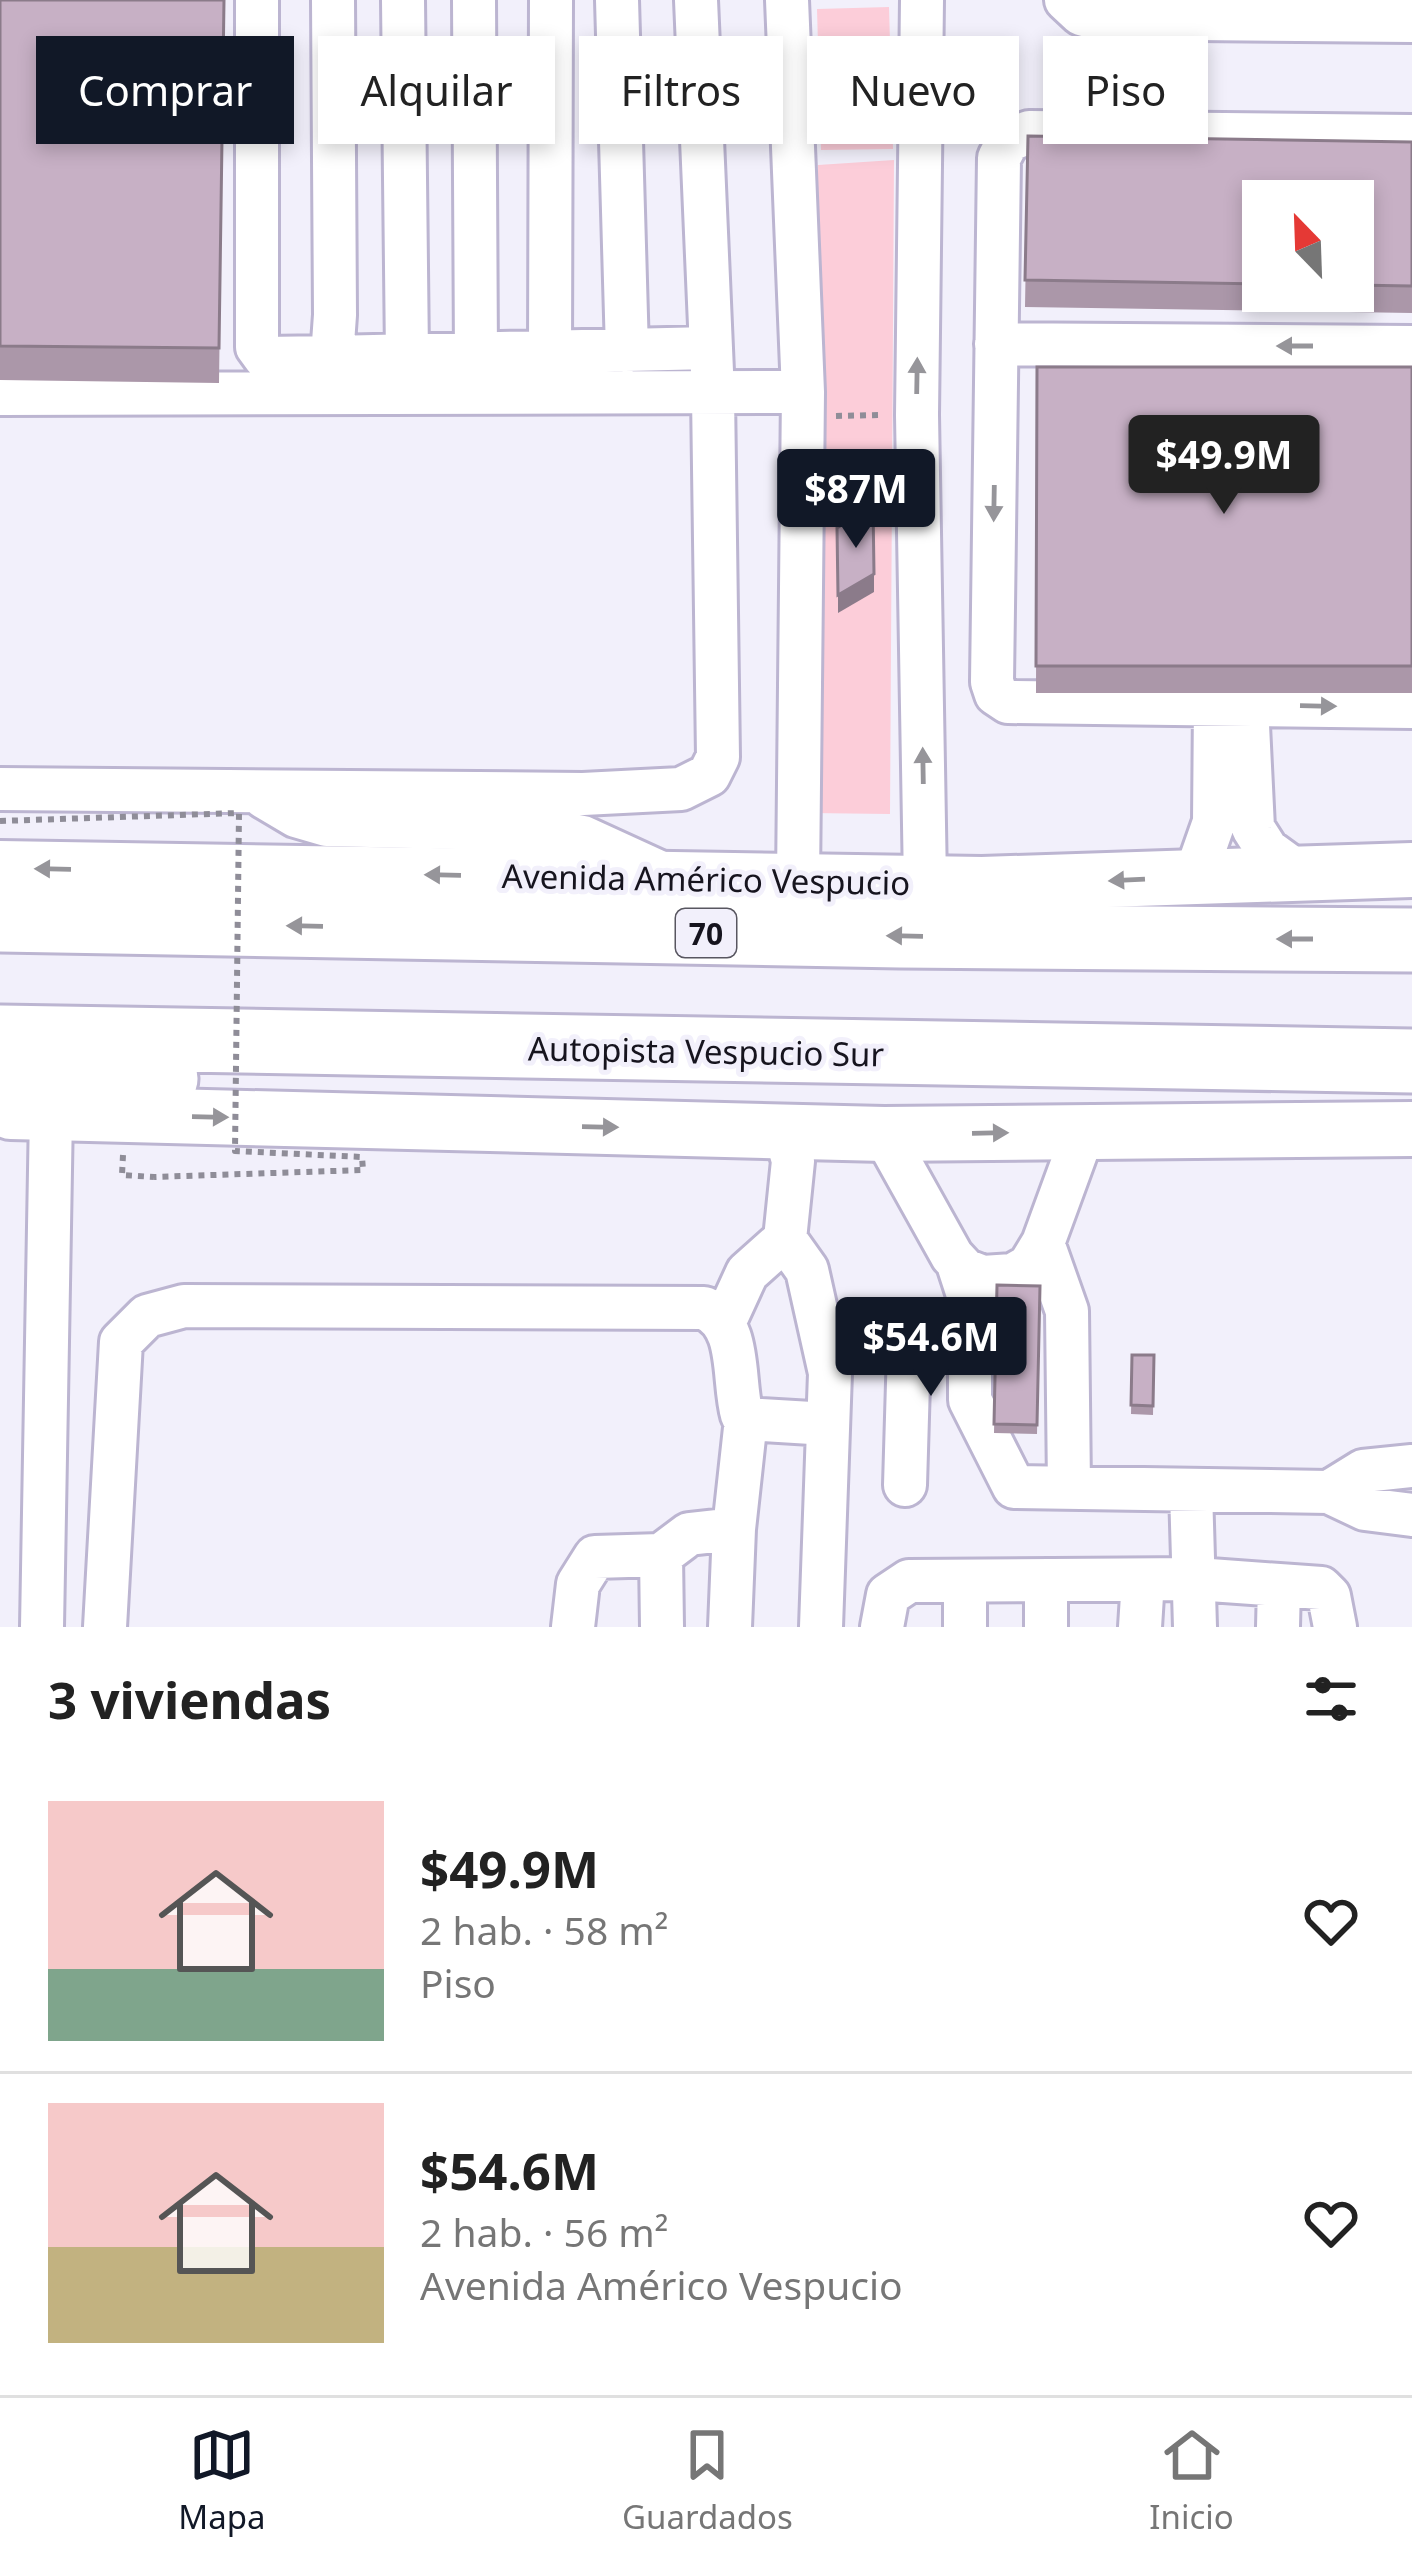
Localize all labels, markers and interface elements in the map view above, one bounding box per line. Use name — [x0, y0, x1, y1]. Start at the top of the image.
chip: Comprar — [36, 36, 294, 144]
chip: Alquilar — [318, 36, 555, 144]
chip: Filtros — [579, 36, 783, 144]
chip: Nuevo — [807, 36, 1019, 144]
chip: Piso — [1043, 36, 1208, 144]
north arrow — [1242, 180, 1374, 312]
map controls — [1242, 180, 1374, 312]
one-way arrow — [1275, 336, 1313, 356]
one-way arrow — [907, 356, 927, 394]
pin: $49.9M — [1126, 415, 1322, 517]
text: $49.9M — [1156, 427, 1292, 480]
pin: $87M — [785, 449, 927, 551]
text: $87M — [804, 461, 908, 514]
one-way arrow — [984, 485, 1004, 523]
one-way arrow — [1300, 696, 1338, 716]
one-way arrow — [913, 746, 932, 784]
street label: Avenida Américo Vespucio — [501, 853, 911, 905]
one-way arrow — [33, 859, 71, 878]
one-way arrow — [423, 865, 461, 885]
one-way arrow — [1107, 871, 1145, 890]
road number: 70 — [676, 909, 736, 957]
one-way arrow — [285, 916, 323, 935]
one-way arrow — [885, 926, 923, 946]
one-way arrow — [1275, 929, 1313, 949]
street label: Autopista Vespucio Sur — [527, 1025, 885, 1077]
one-way arrow — [192, 1108, 230, 1127]
one-way arrow — [582, 1118, 620, 1137]
one-way arrow — [972, 1124, 1010, 1143]
pin: $54.6M — [833, 1297, 1029, 1399]
text: $54.6M — [863, 1309, 999, 1362]
text: 3 viviendas — [48, 1664, 331, 1734]
icon: filters — [1298, 1666, 1364, 1732]
text: $49.9M — [420, 1833, 599, 1903]
icon: home — [144, 1849, 288, 1993]
icon: heart — [1298, 1888, 1364, 1954]
text: 2 hab. · 58 m² — [420, 1903, 668, 1956]
text: Piso — [420, 1956, 496, 2009]
text: $54.6M — [420, 2135, 599, 2205]
icon: home — [144, 2151, 288, 2295]
icon: heart — [1298, 2190, 1364, 2256]
text: 2 hab. · 56 m² — [420, 2205, 668, 2258]
text: Avenida Américo Vespucio — [420, 2258, 903, 2311]
tab: Mapa — [178, 2422, 266, 2539]
tab: Guardados — [622, 2422, 793, 2539]
tab: Inicio — [1149, 2422, 1234, 2539]

